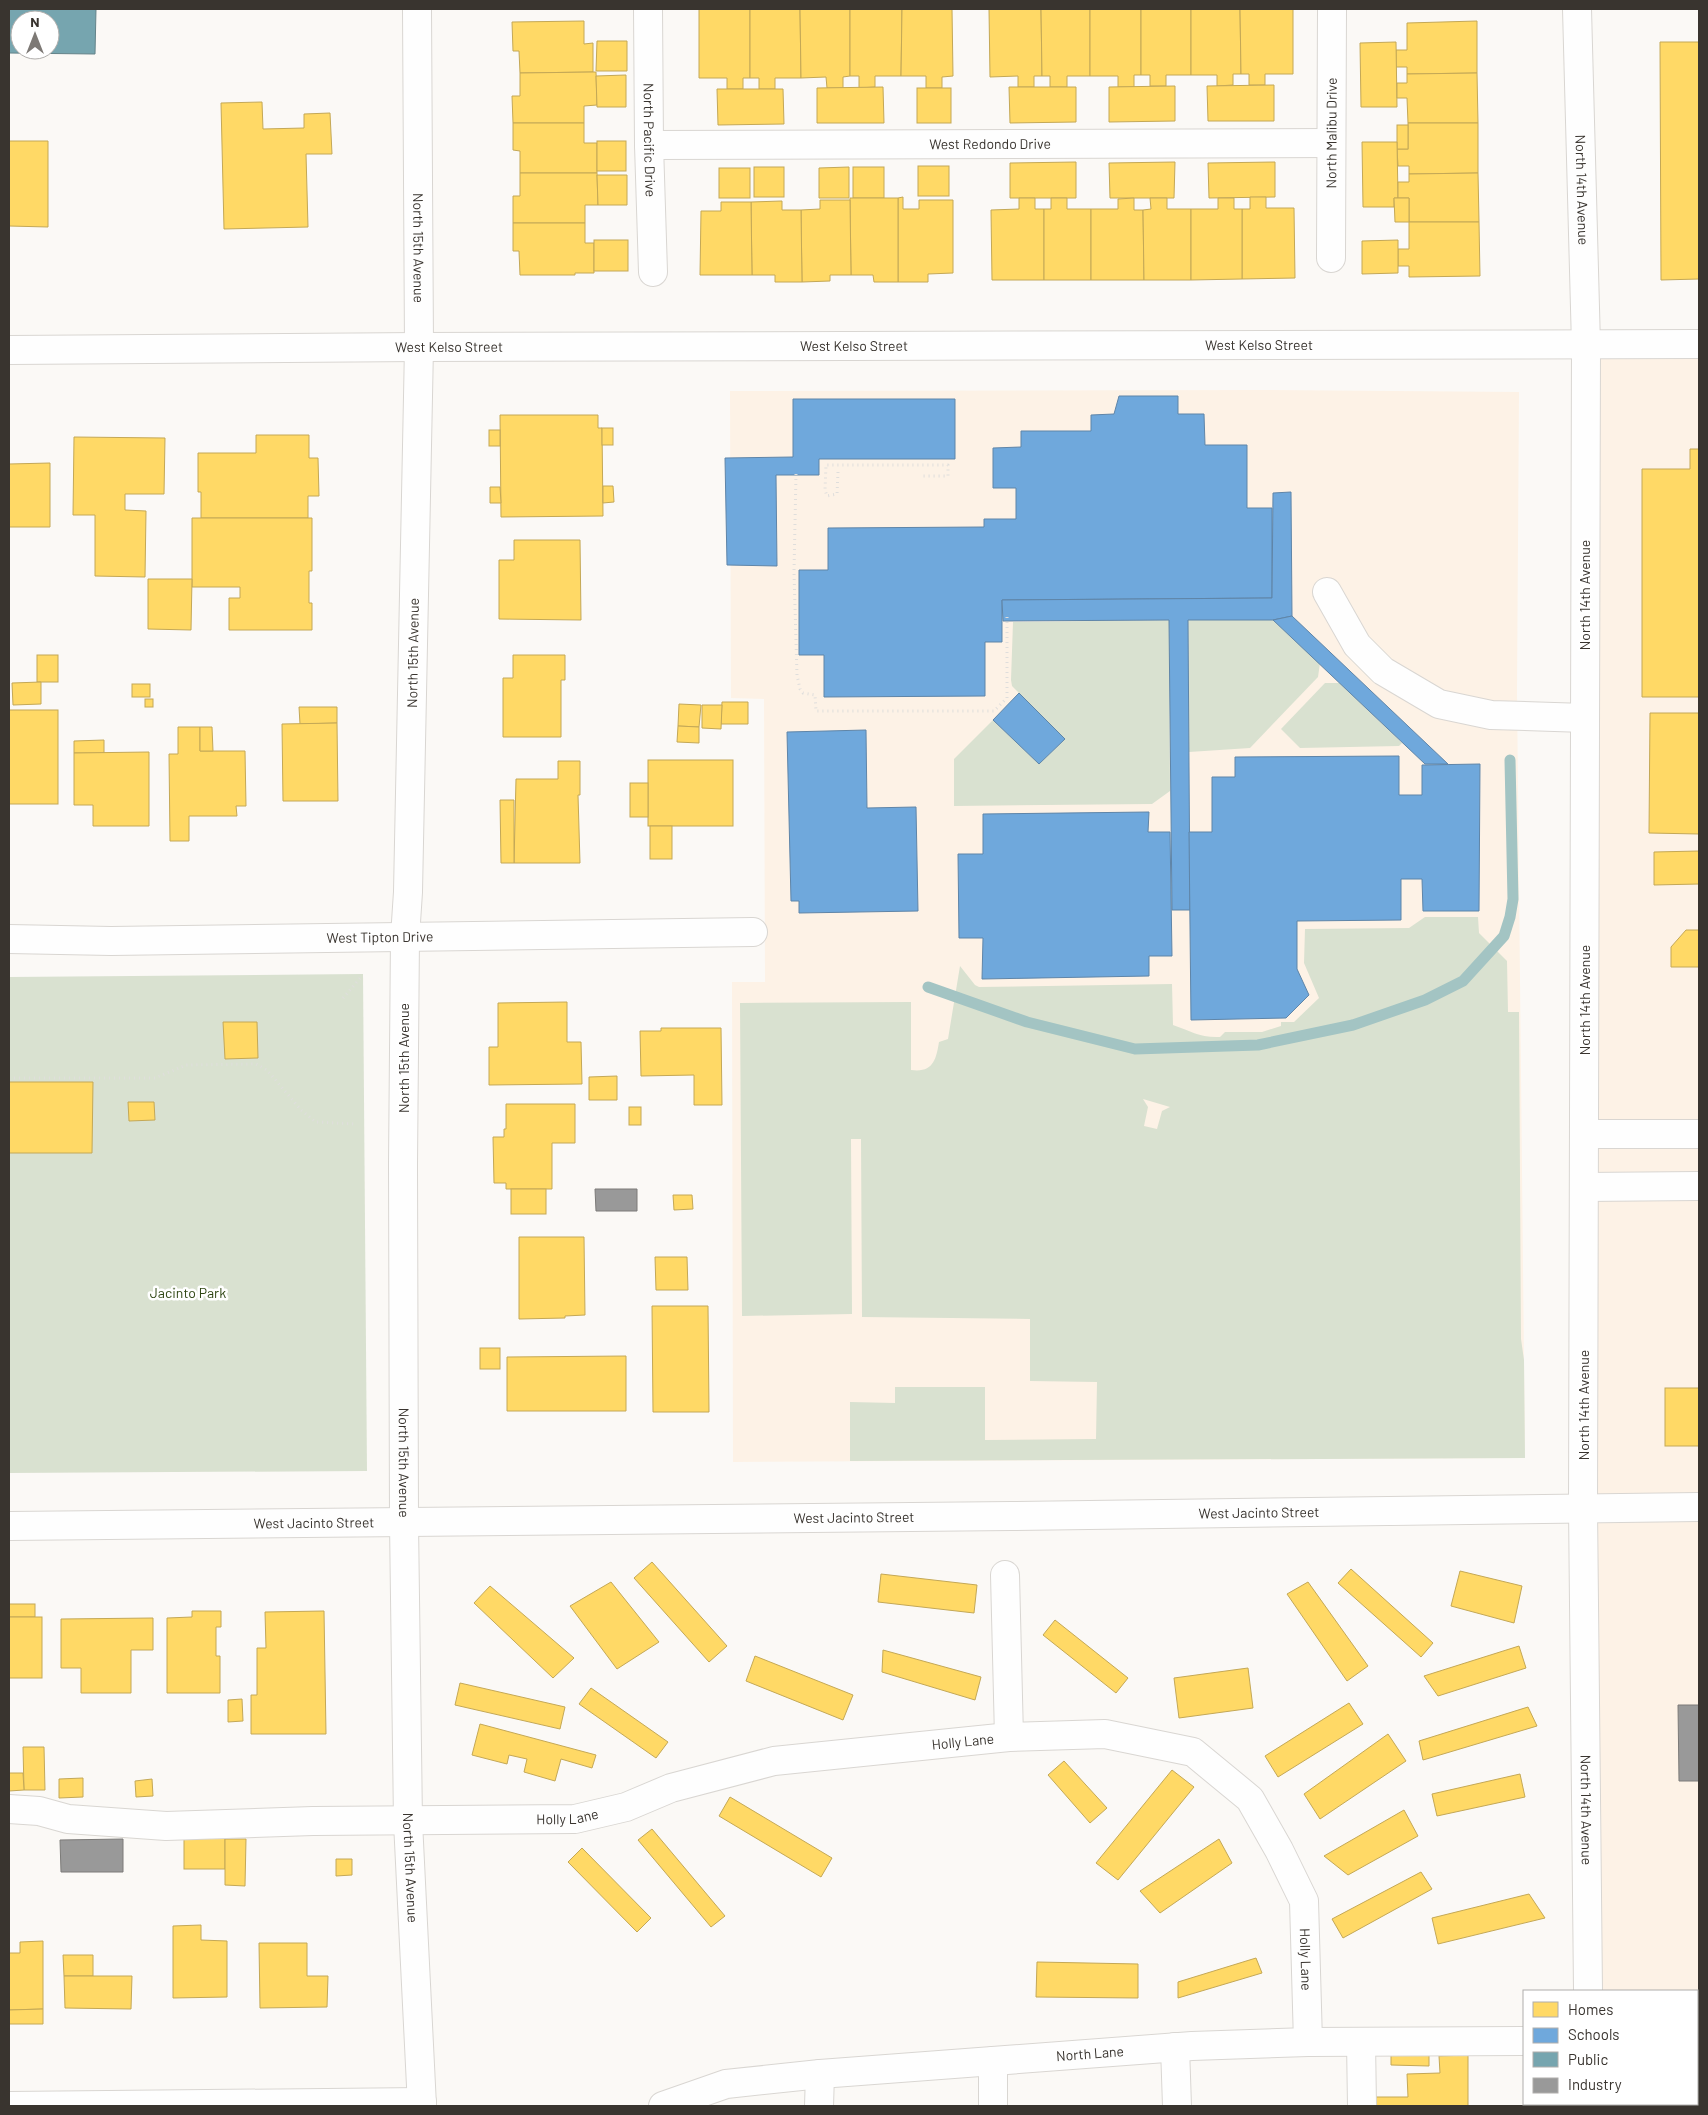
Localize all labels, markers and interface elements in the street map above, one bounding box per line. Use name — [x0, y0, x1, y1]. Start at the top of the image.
north arrow — [10, 10, 60, 60]
text: N — [30, 13, 40, 30]
street label: North Malibu Drive — [1322, 77, 1340, 189]
street label: North Pacific Drive — [641, 83, 660, 197]
street label: North 14th Avenue — [1572, 134, 1592, 245]
street label: West Redondo Drive — [929, 135, 1051, 152]
street label: North 15th Avenue — [410, 193, 428, 303]
street label: West Kelso Street — [1205, 336, 1313, 353]
street label: West Kelso Street — [800, 337, 908, 354]
street label: West Kelso Street — [395, 338, 503, 355]
street label: North 14th Avenue — [1576, 540, 1593, 650]
street label: North 15th Avenue — [403, 598, 422, 708]
street label: West Tipton Drive — [326, 927, 433, 946]
street label: North 14th Avenue — [1576, 945, 1593, 1055]
street label: North 15th Avenue — [395, 1003, 412, 1113]
park label: Jacinto Park — [150, 1284, 226, 1301]
street label: North 14th Avenue — [1575, 1350, 1592, 1460]
street label: North 15th Avenue — [396, 1408, 413, 1518]
street label: West Jacinto Street — [1198, 1503, 1319, 1522]
street label: West Jacinto Street — [793, 1508, 914, 1526]
street label: West Jacinto Street — [253, 1513, 374, 1532]
street label: Holly Lane — [931, 1730, 995, 1753]
street label: North 14th Avenue — [1578, 1755, 1596, 1865]
street label: Holly Lane — [536, 1805, 600, 1827]
street label: North 15th Avenue — [400, 1813, 422, 1923]
street label: Holly Lane — [1297, 1928, 1316, 1991]
legend — [1523, 1990, 1698, 2105]
text: Homes — [1568, 2000, 1613, 2018]
text: Schools — [1568, 2025, 1620, 2043]
street label: North Lane — [1055, 2042, 1124, 2064]
text: Public — [1568, 2050, 1608, 2068]
text: Industry — [1568, 2075, 1622, 2093]

